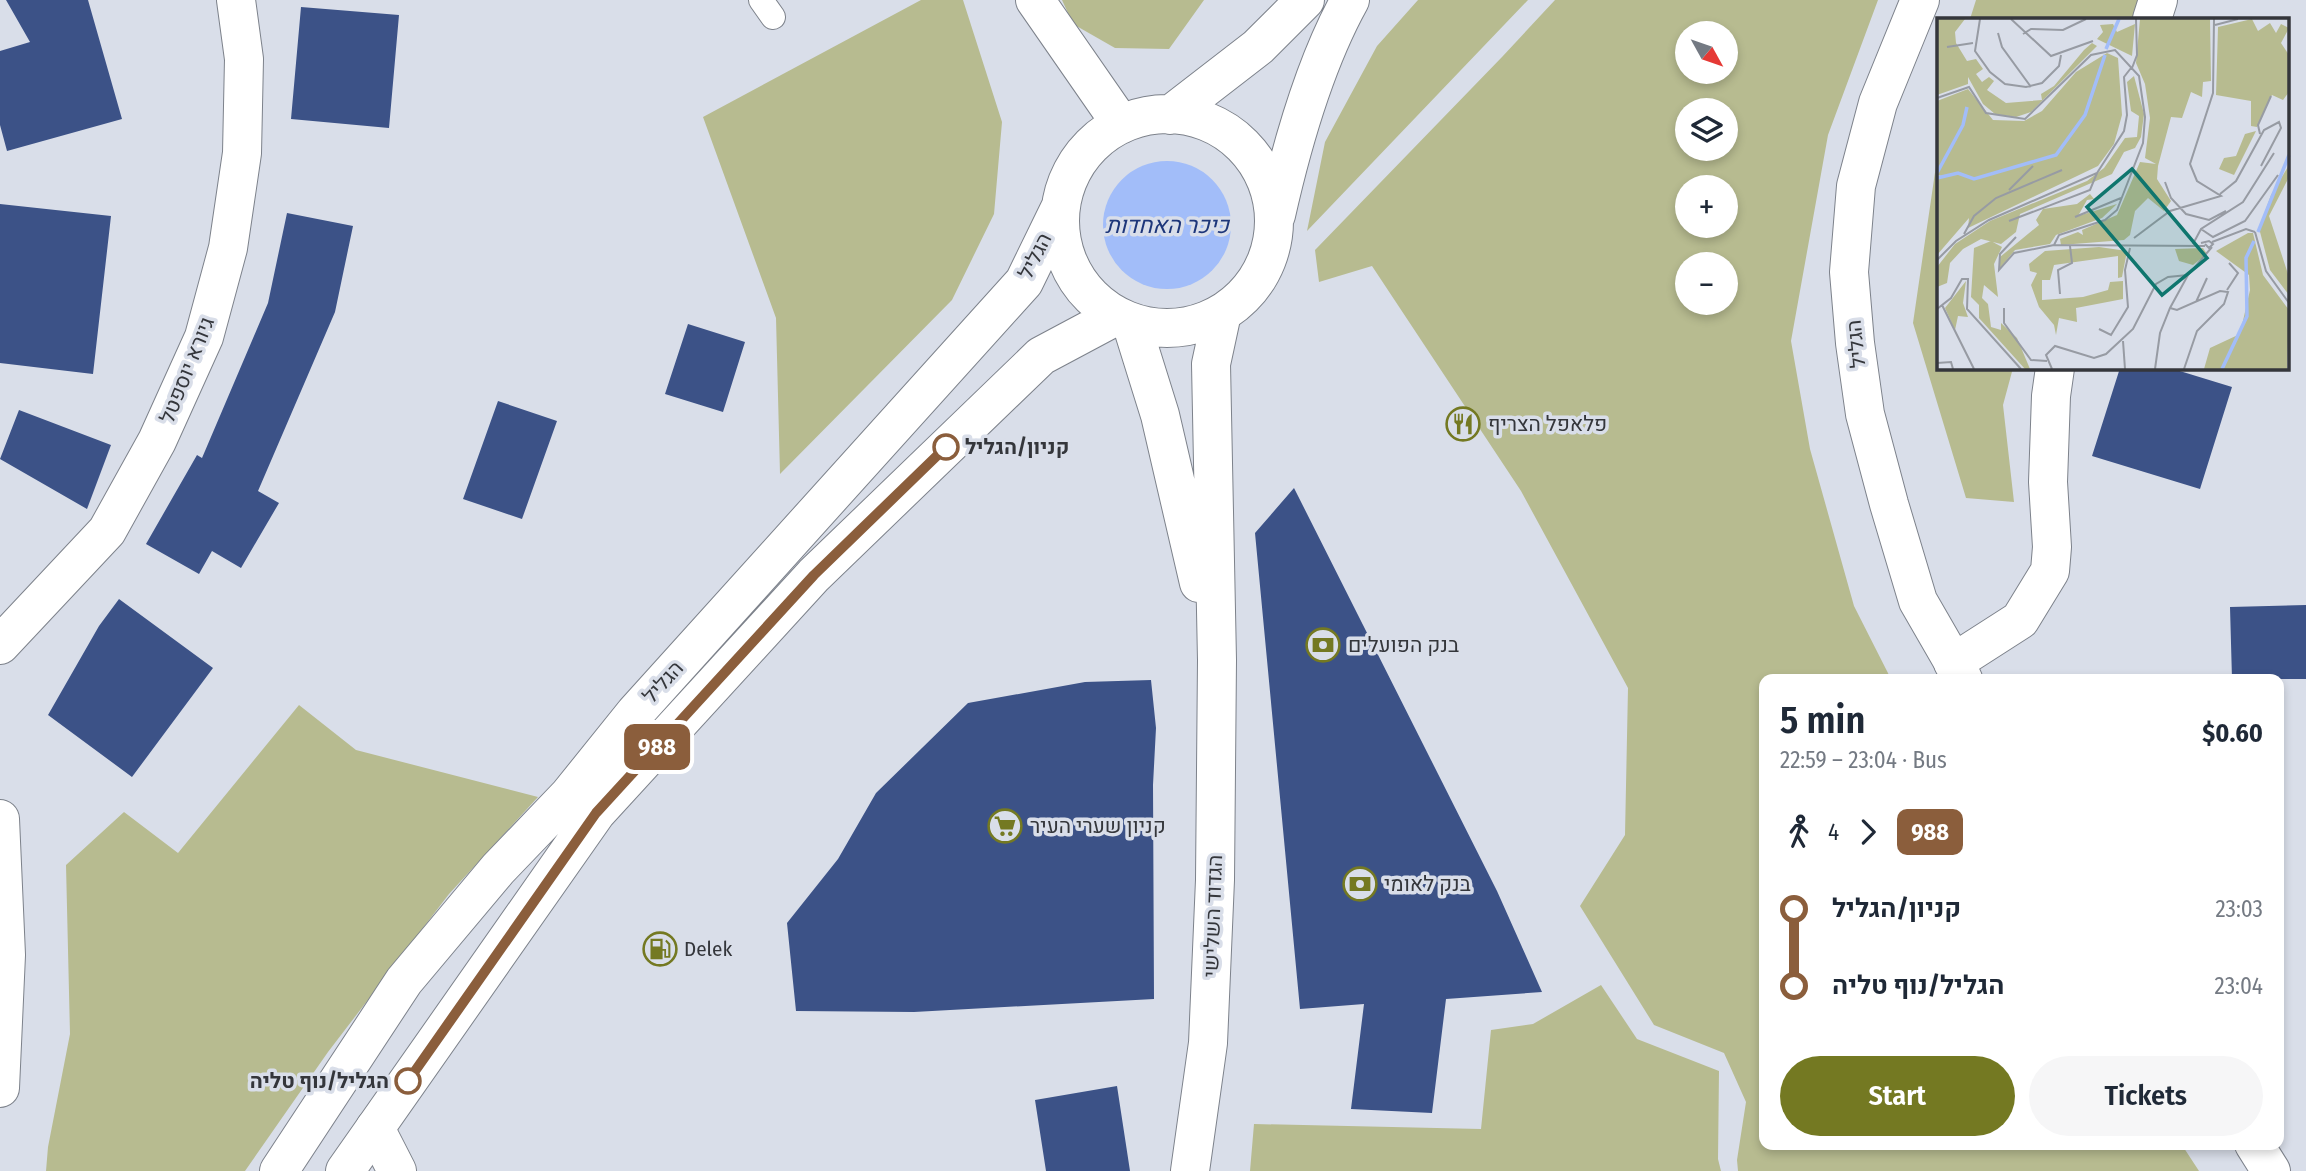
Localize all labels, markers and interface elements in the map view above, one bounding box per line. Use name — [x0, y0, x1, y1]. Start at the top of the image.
inset map — [1937, 18, 2288, 369]
north arrow — [1675, 21, 1738, 84]
map controls — [1675, 21, 1738, 315]
button: layers — [1675, 98, 1738, 161]
button: + — [1675, 175, 1738, 238]
water label: כיכר האחדות — [1105, 211, 1230, 239]
street label: הגליל — [1012, 229, 1058, 283]
button: − — [1675, 252, 1738, 315]
street label: גיורא יוספטל — [154, 313, 220, 427]
street label: הגליל — [1841, 319, 1871, 369]
restaurant icon: פלאפל הצריף — [1444, 405, 1482, 443]
place label: פלאפל הצריף — [1488, 411, 1607, 437]
marker: קניון/הגליל — [933, 434, 959, 460]
place label: קניון/הגליל — [965, 434, 1069, 460]
bank icon: בנק הפועלים — [1304, 626, 1342, 664]
place label: בנק הפועלים — [1348, 632, 1459, 658]
street label: הגליל — [637, 655, 689, 709]
text: 5 min — [1780, 697, 1865, 743]
text: $0.60 — [2202, 718, 2263, 749]
line badge: 988 — [617, 724, 697, 770]
text: 988 — [638, 733, 676, 761]
text: 22:59 – 23:04 · Bus — [1780, 746, 1947, 774]
supermarket icon: קניון שערי העיר — [986, 807, 1024, 845]
place label: קניון שערי העיר — [1030, 813, 1166, 839]
icon: walk — [1780, 813, 1818, 851]
icon: forward — [1849, 813, 1887, 851]
text: 4 — [1828, 818, 1839, 846]
text: 988 — [1911, 818, 1949, 846]
street label: הגדוד השלישי — [1198, 854, 1228, 978]
bank icon: בנק לאומי — [1341, 865, 1379, 903]
place label: בנק לאומי — [1384, 871, 1471, 897]
text: קניון/הגליל — [1832, 893, 1961, 924]
text: 23:03 — [2216, 895, 2263, 923]
fuel station icon: Delek — [641, 930, 679, 968]
place label: Delek — [684, 936, 732, 962]
text: הגליל/נוף טליה — [1832, 970, 2004, 1001]
text: 23:04 — [2215, 972, 2263, 1000]
button: Start — [1780, 1056, 2015, 1136]
button: Tickets — [2029, 1056, 2263, 1136]
place label: הגליל/נוף טליה — [250, 1068, 389, 1094]
marker: הגליל/נוף טליה — [395, 1068, 421, 1094]

